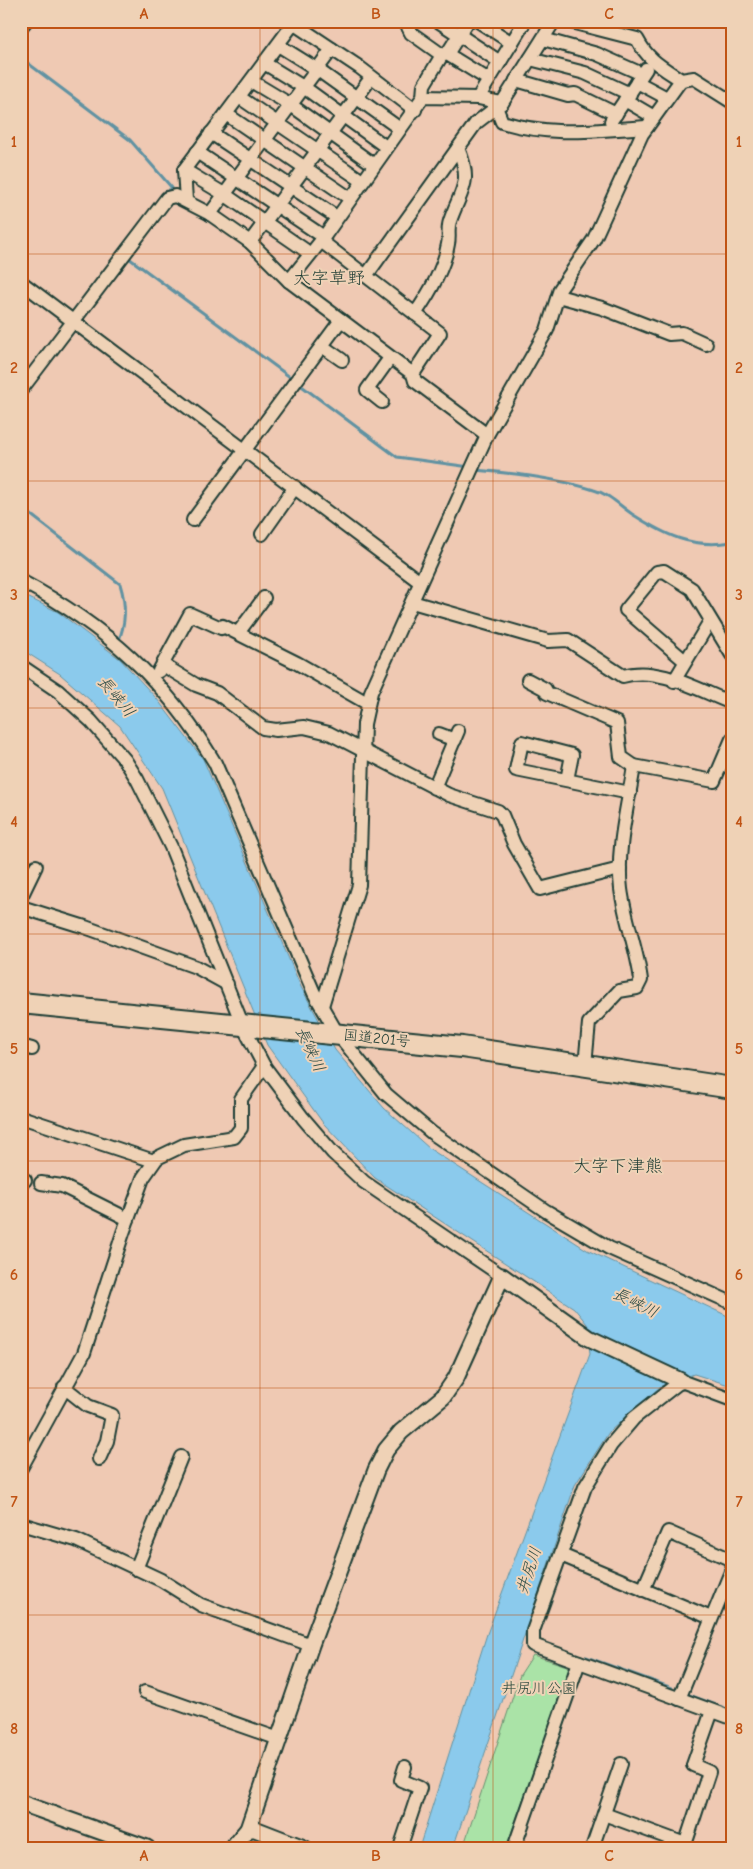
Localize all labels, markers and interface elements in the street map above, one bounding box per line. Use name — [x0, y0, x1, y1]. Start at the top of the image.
text: A — [140, 5, 149, 23]
text: B — [371, 5, 381, 23]
text: C — [604, 5, 614, 23]
text: 1 — [11, 133, 17, 151]
text: 1 — [736, 133, 742, 151]
district label: 大字草野 — [293, 268, 365, 289]
text: 2 — [10, 359, 18, 377]
text: 2 — [735, 359, 743, 377]
text: 3 — [10, 586, 18, 604]
text: 3 — [735, 586, 743, 604]
water label: 長峡川 — [94, 672, 139, 721]
text: 4 — [10, 813, 18, 831]
text: 4 — [735, 813, 743, 831]
water label: 長峡川 — [292, 1024, 328, 1075]
street label: 国道201号 — [342, 1025, 412, 1051]
text: 5 — [10, 1040, 18, 1058]
text: 5 — [735, 1040, 743, 1058]
district label: 大字下津熊 — [573, 1156, 663, 1177]
text: 6 — [10, 1266, 18, 1284]
text: 6 — [735, 1266, 743, 1284]
water label: 長峡川 — [610, 1284, 661, 1322]
text: 7 — [10, 1493, 18, 1511]
text: 7 — [735, 1493, 743, 1511]
water label: 井尻川 — [513, 1545, 545, 1596]
park label: 井尻川公園 — [501, 1679, 577, 1697]
text: 8 — [10, 1720, 18, 1738]
text: 8 — [735, 1720, 743, 1738]
text: A — [140, 1847, 149, 1865]
text: B — [371, 1847, 381, 1865]
text: C — [604, 1847, 614, 1865]

